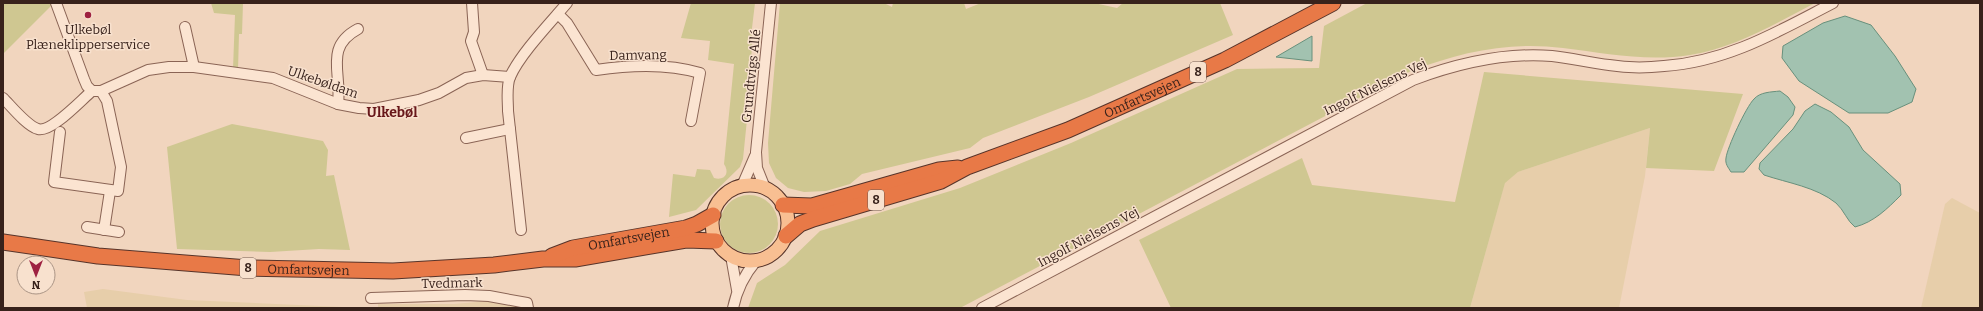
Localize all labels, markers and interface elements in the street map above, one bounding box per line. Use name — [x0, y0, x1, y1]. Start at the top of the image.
marker: Ulkebøl Plæneklipperservice — [83, 10, 93, 20]
place label: Ulkebøl Plæneklipperservice — [26, 22, 150, 52]
street label: Grundtvigs Allé — [739, 28, 763, 124]
street label: Damvang — [609, 47, 667, 63]
street label: Ingolf Nielsens Vej — [1321, 56, 1429, 118]
road number: 8 — [1190, 62, 1206, 82]
street label: Ulkebøldam — [286, 63, 361, 101]
street label: Omfartsvejen — [1101, 73, 1183, 121]
district label: Ulkebøl — [366, 104, 418, 121]
road number: 8 — [868, 190, 884, 210]
street label: Ingolf Nielsens Vej — [1035, 204, 1141, 270]
street label: Omfartsvejen — [587, 223, 671, 253]
north arrow — [16, 255, 56, 295]
road number: 8 — [240, 258, 256, 278]
street label: Omfartsvejen — [267, 261, 350, 278]
street label: Tvedmark — [421, 275, 483, 291]
text: N — [31, 278, 40, 291]

